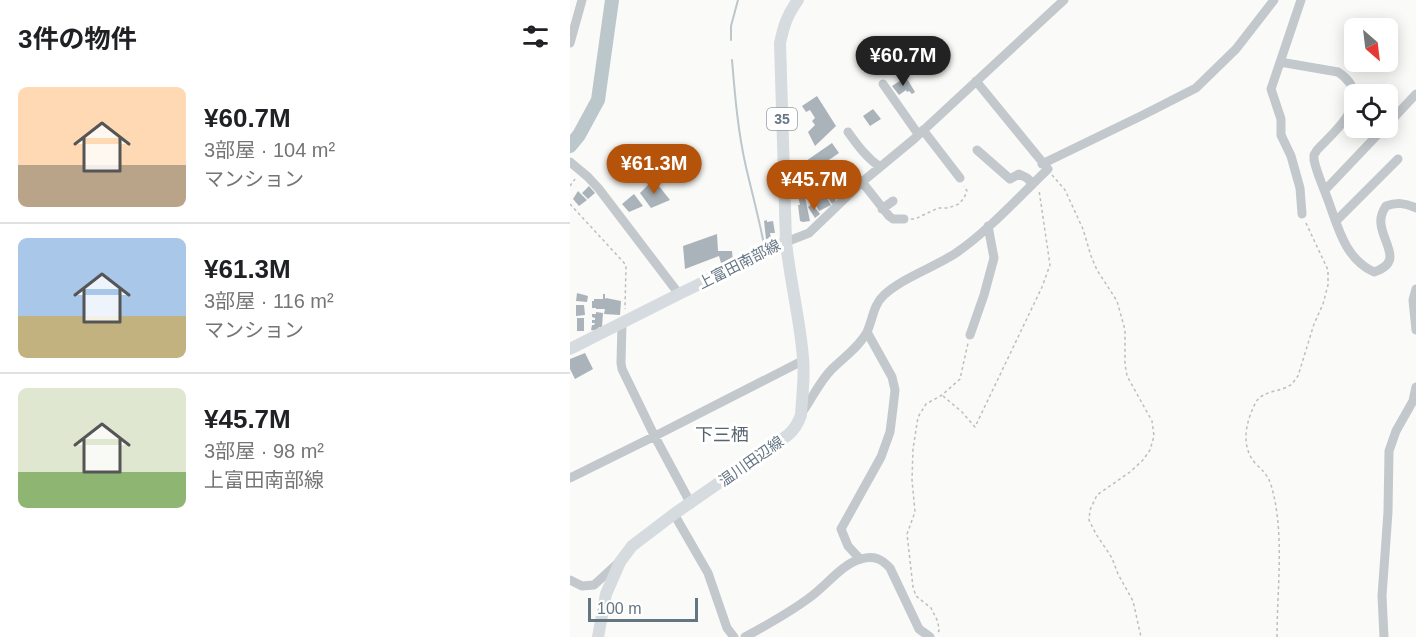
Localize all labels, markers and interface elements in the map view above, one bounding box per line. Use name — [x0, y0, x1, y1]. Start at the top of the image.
north arrow — [1344, 18, 1398, 72]
map controls — [1344, 18, 1398, 138]
icon: filters — [519, 20, 552, 53]
text: 3件の物件 — [18, 24, 136, 54]
pin: ¥60.7M — [854, 36, 952, 87]
text: ¥60.7M — [870, 44, 936, 66]
button: locate — [1344, 84, 1398, 138]
text: ¥60.7M — [204, 103, 291, 133]
road number: 35 — [767, 108, 797, 130]
icon: home — [66, 111, 138, 183]
text: 3部屋 · 104 m² — [204, 139, 335, 161]
pin: ¥61.3M — [605, 144, 703, 195]
text: ¥61.3M — [621, 152, 687, 174]
pin: ¥45.7M — [765, 160, 863, 211]
text: マンション — [204, 168, 304, 190]
text: ¥45.7M — [781, 168, 847, 190]
street label: 上富田南部線 — [695, 236, 783, 292]
text: ¥61.3M — [204, 254, 291, 284]
icon: home — [66, 262, 138, 334]
text: 3部屋 · 116 m² — [204, 290, 334, 312]
text: マンション — [204, 319, 304, 341]
text: ¥45.7M — [204, 404, 291, 434]
icon: home — [66, 412, 138, 484]
district label: 下三栖 — [695, 425, 749, 445]
street label: 温川田辺線 — [715, 433, 787, 489]
text: 3部屋 · 98 m² — [204, 440, 324, 462]
text: 上富田南部線 — [204, 469, 324, 491]
scale bar — [588, 595, 698, 622]
text: 100 m — [597, 600, 641, 617]

